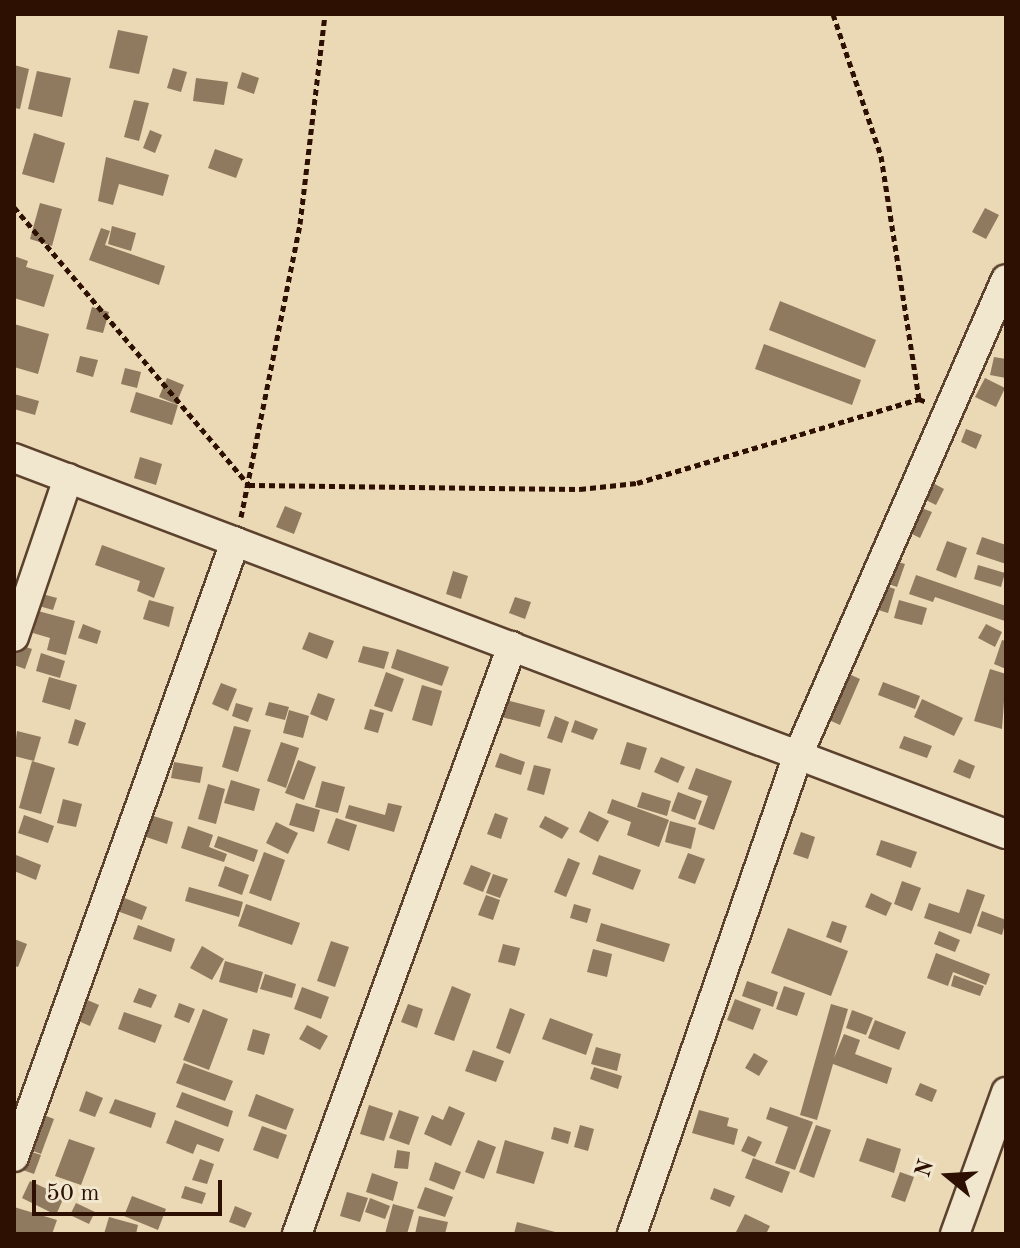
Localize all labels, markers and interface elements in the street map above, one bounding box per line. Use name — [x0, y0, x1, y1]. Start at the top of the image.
north arrow — [908, 1136, 988, 1216]
text: N — [912, 1157, 938, 1180]
scale bar — [36, 1164, 226, 1214]
text: 50 m — [46, 1182, 100, 1206]

